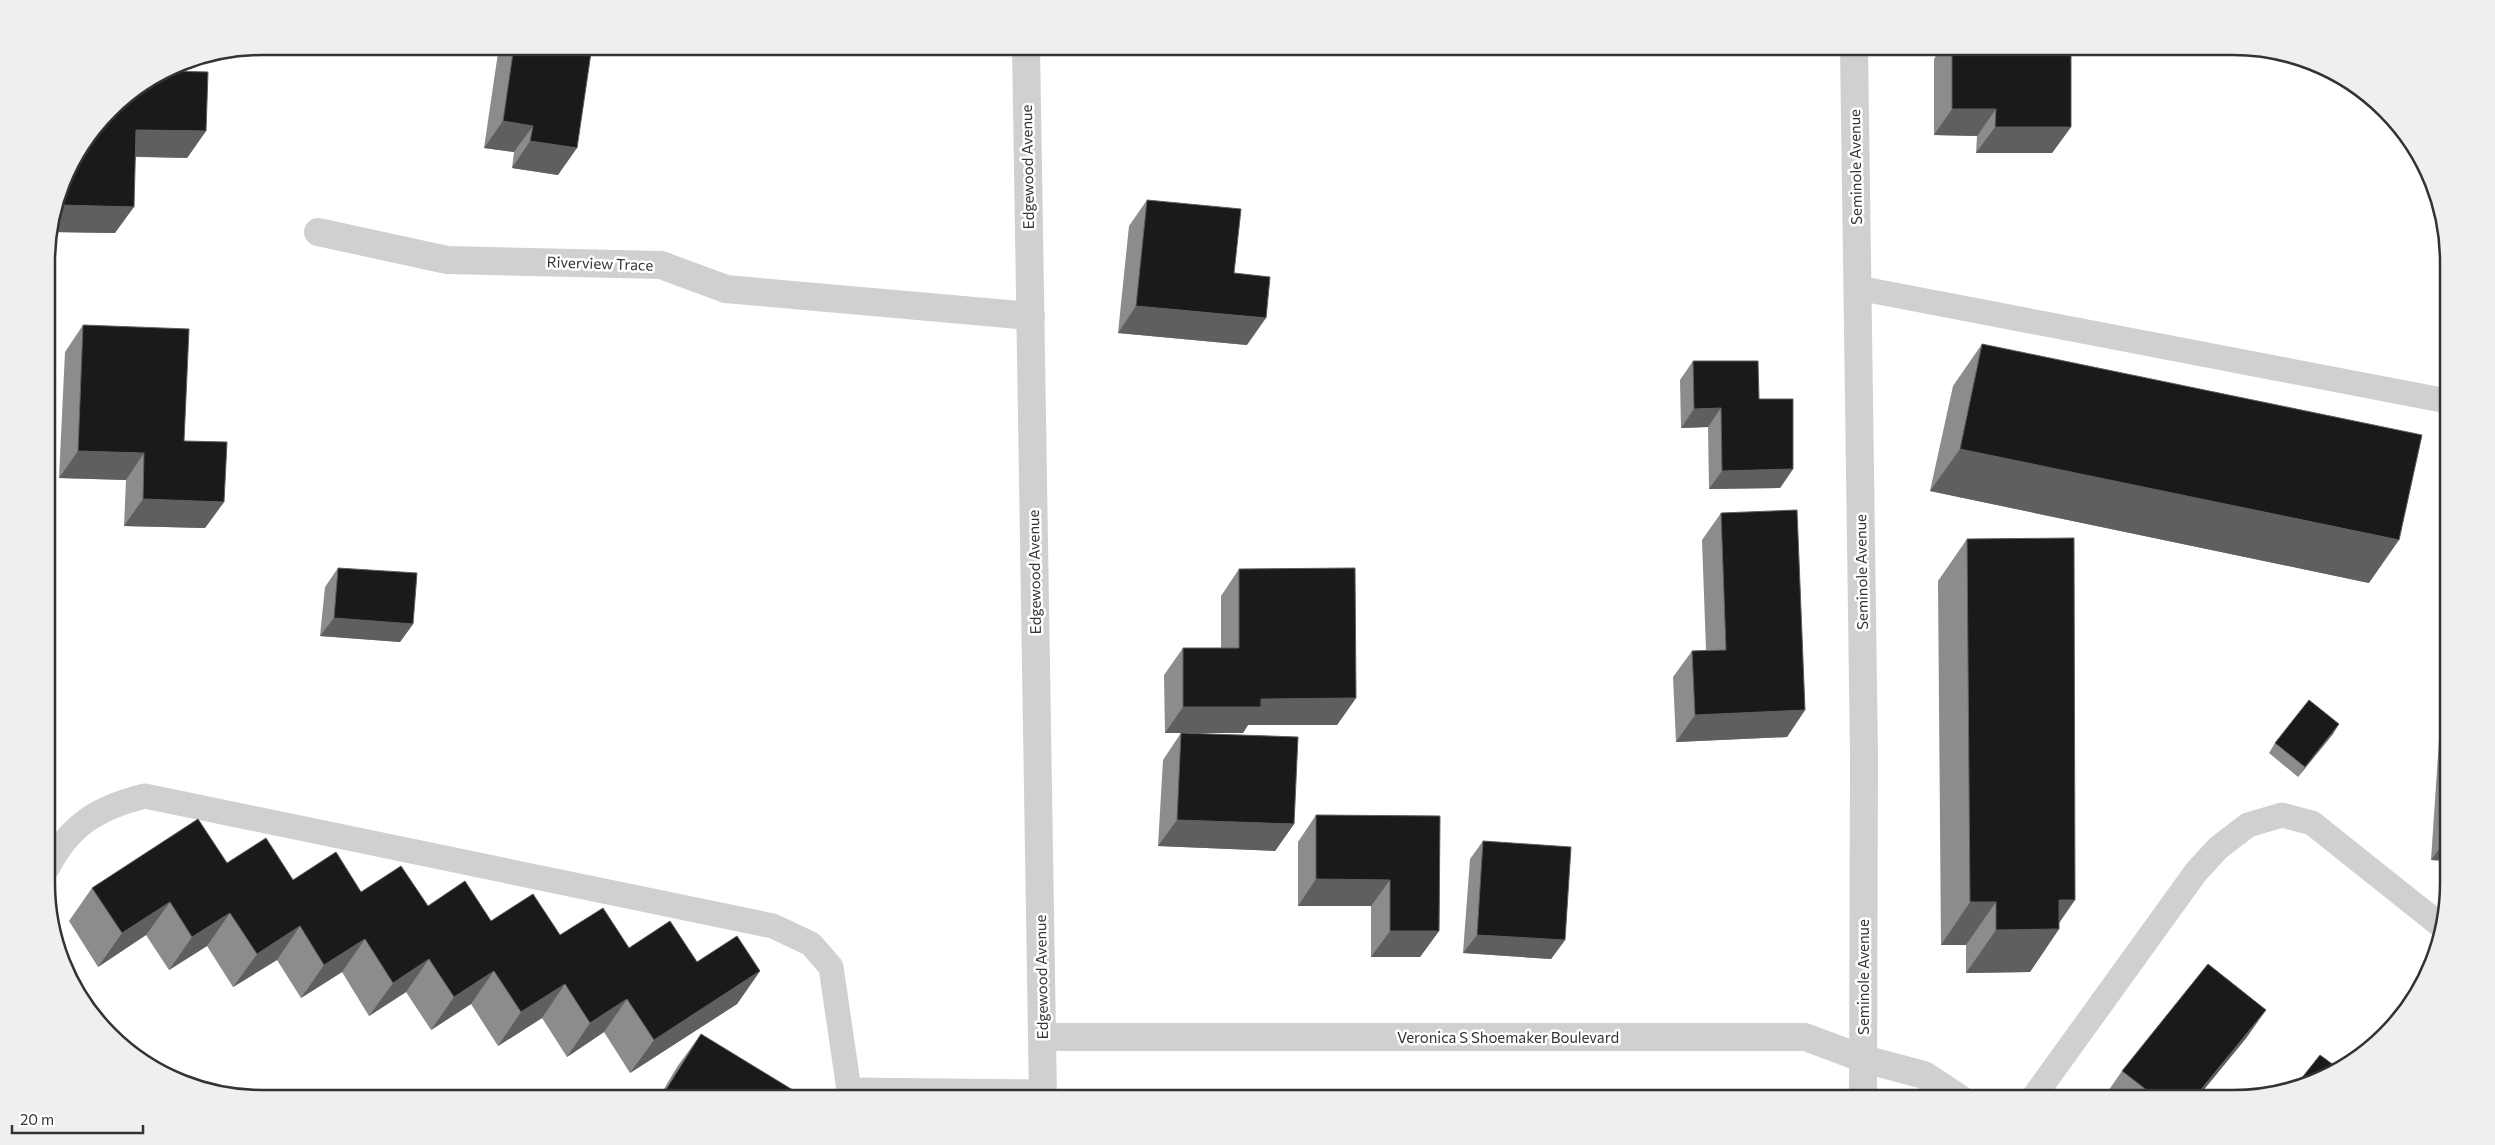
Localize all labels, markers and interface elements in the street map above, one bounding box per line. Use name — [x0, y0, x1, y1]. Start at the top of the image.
street label: Edgewood Avenue — [1017, 105, 1037, 229]
street label: Seminole Avenue — [1845, 109, 1865, 225]
street label: Riverview Trace — [546, 252, 654, 274]
street label: Edgewood Avenue — [1024, 510, 1044, 634]
street label: Seminole Avenue — [1851, 514, 1871, 630]
street label: Edgewood Avenue — [1031, 915, 1051, 1039]
street label: Seminole Avenue — [1854, 919, 1872, 1035]
street label: Veronica S Shoemaker Boulevard — [1397, 1028, 1619, 1046]
scale bar — [12, 1102, 144, 1134]
text: 20 m — [20, 1110, 54, 1128]

